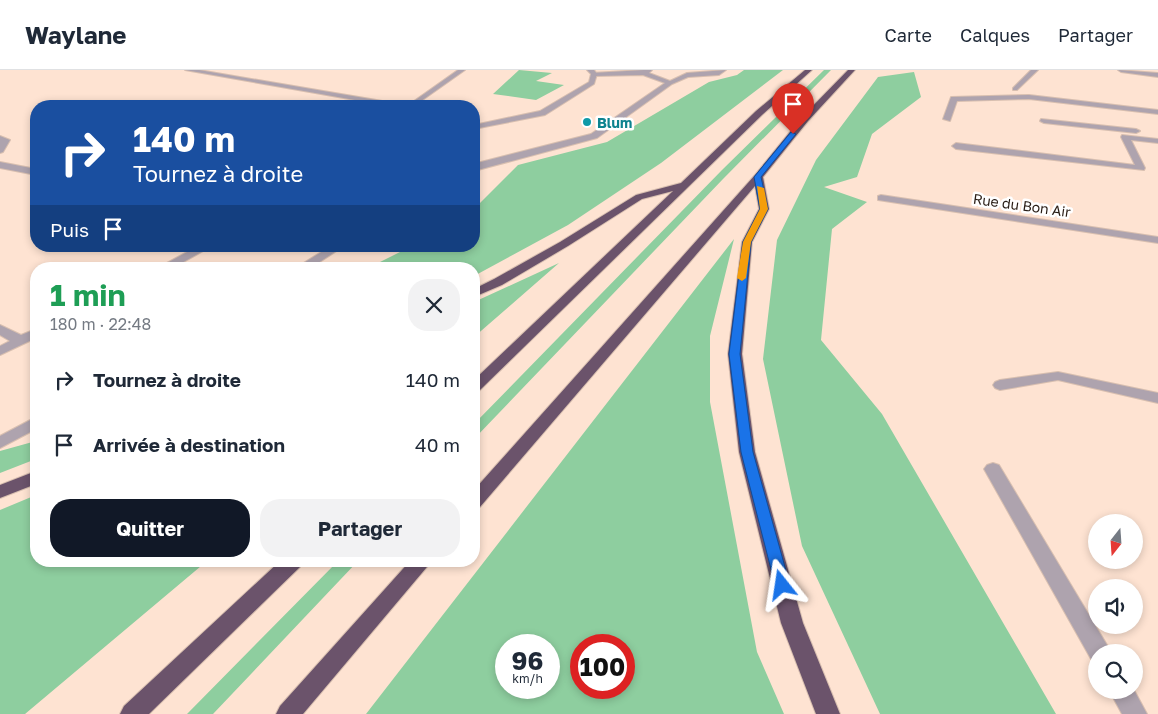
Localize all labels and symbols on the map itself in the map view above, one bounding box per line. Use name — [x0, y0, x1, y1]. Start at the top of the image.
pin — [772, 83, 814, 134]
place label: Blum — [597, 114, 632, 131]
marker: Blum — [581, 116, 593, 128]
street label: Rue du Bon Air — [972, 190, 1072, 220]
north arrow — [1088, 514, 1142, 569]
position arrow — [755, 558, 807, 610]
speed limit sign: 100 — [570, 634, 635, 699]

